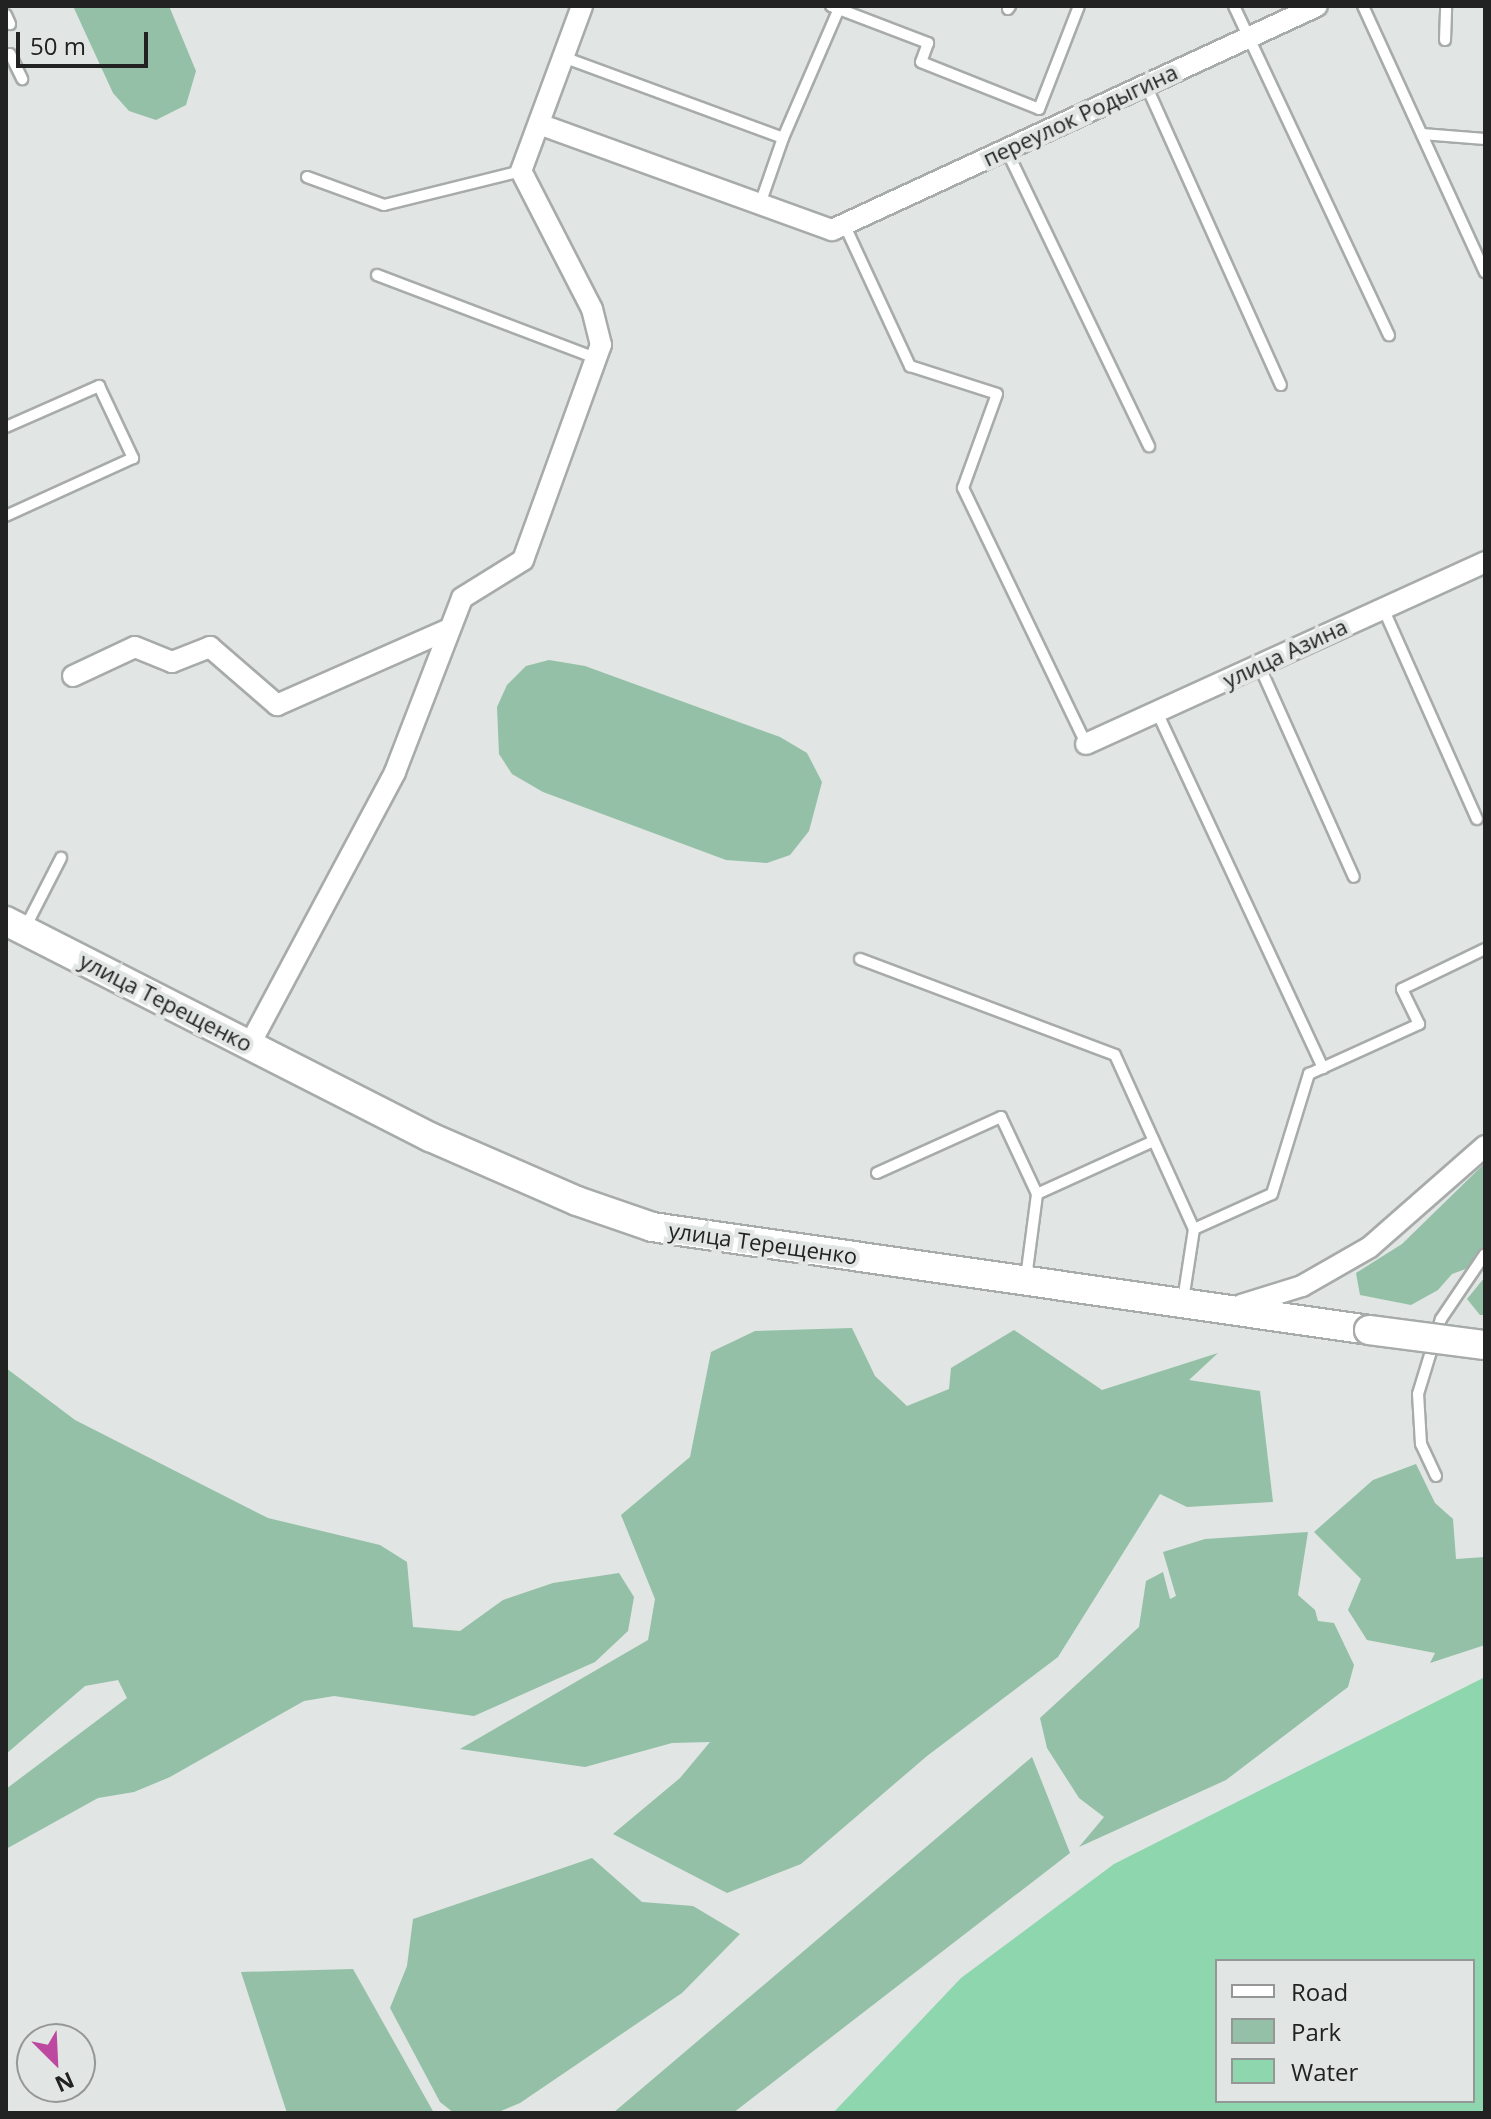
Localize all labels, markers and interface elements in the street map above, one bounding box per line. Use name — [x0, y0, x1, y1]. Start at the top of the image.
scale bar — [20, 16, 152, 66]
text: 50 m — [30, 29, 86, 62]
street label: переулок Родыгина — [979, 58, 1181, 172]
street label: улица Азина — [1219, 613, 1351, 693]
street label: улица Терещенко — [75, 947, 257, 1057]
street label: улица Терещенко — [667, 1217, 859, 1269]
legend — [1215, 1959, 1475, 2103]
text: Road — [1291, 1975, 1348, 2008]
text: Park — [1291, 2015, 1341, 2048]
north arrow — [16, 2023, 96, 2103]
text: Water — [1291, 2055, 1358, 2088]
text: N — [51, 2066, 79, 2100]

